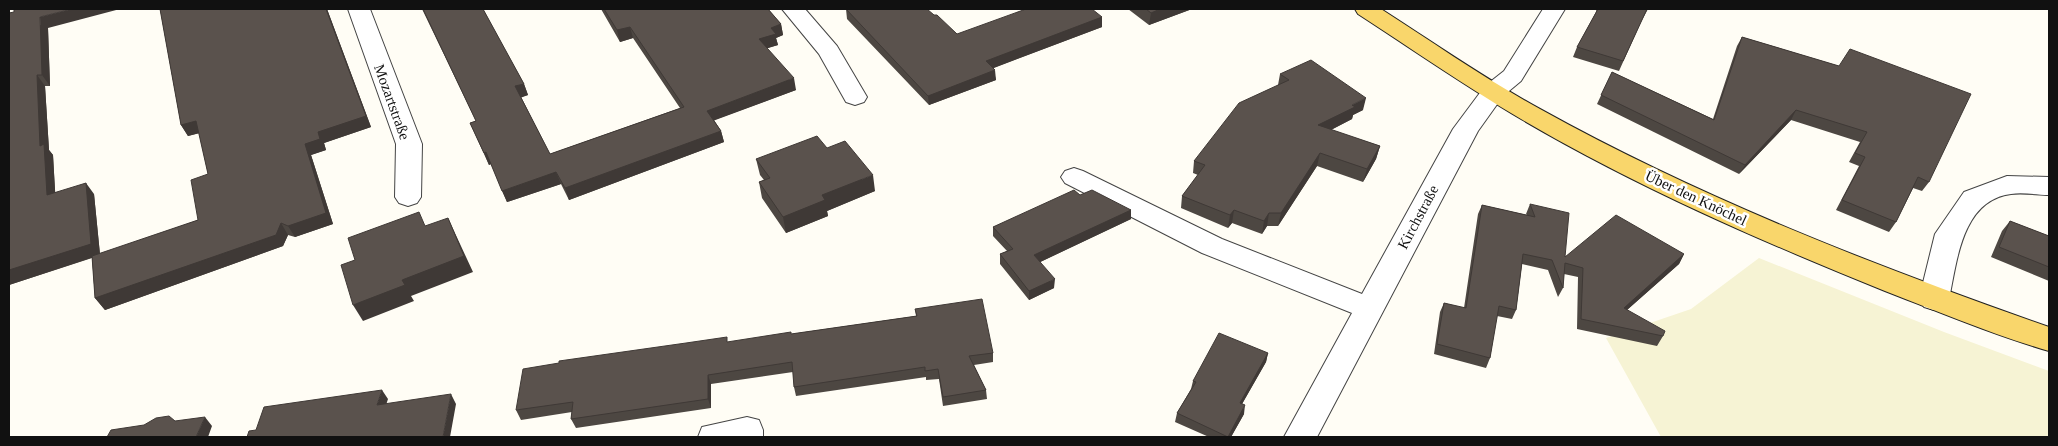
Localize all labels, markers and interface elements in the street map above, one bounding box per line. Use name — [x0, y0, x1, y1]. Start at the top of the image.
street label: Mozartstraße — [371, 62, 413, 142]
street label: Über den Knöchel — [1643, 168, 1749, 228]
street label: Kirchstraße — [1395, 182, 1442, 252]

